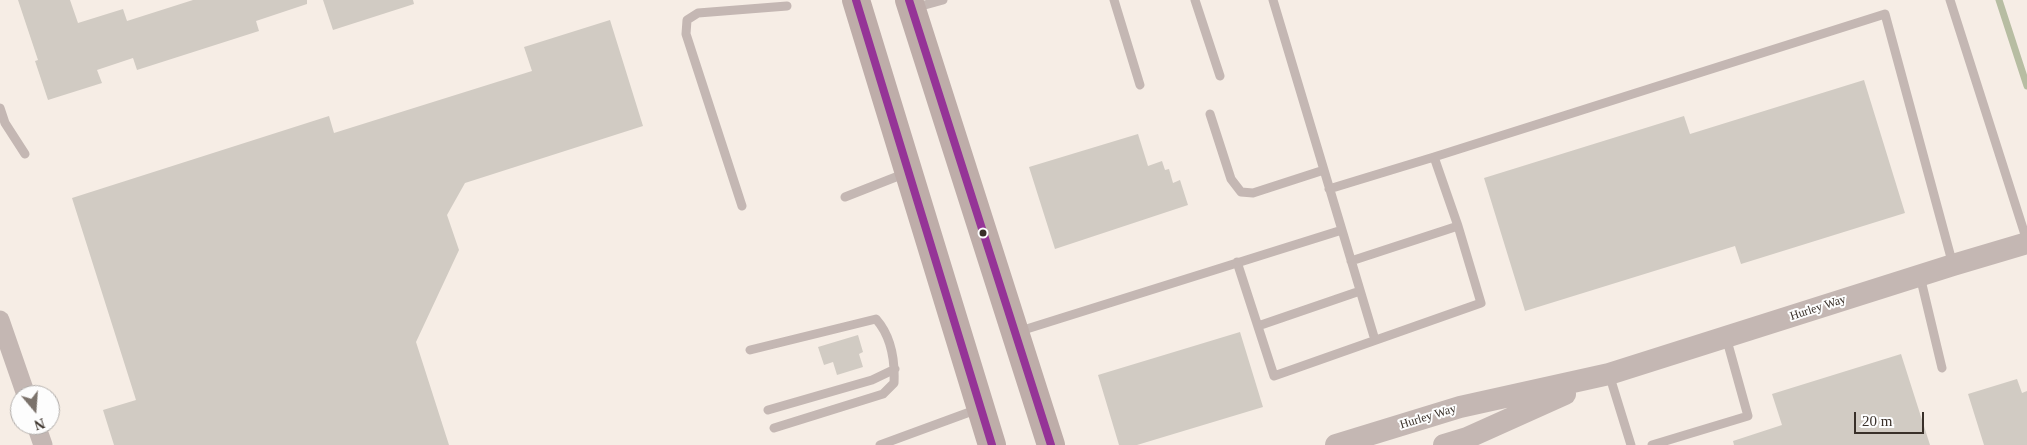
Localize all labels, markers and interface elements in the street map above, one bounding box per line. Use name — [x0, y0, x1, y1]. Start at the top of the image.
unlabelled marker — [978, 228, 988, 238]
street label: Hurley Way — [1788, 292, 1848, 324]
north arrow — [10, 385, 60, 435]
street label: Hurley Way — [1398, 402, 1458, 432]
scale bar — [1857, 402, 1927, 434]
text: 20 m — [1862, 413, 1892, 429]
text: N — [32, 415, 47, 432]

